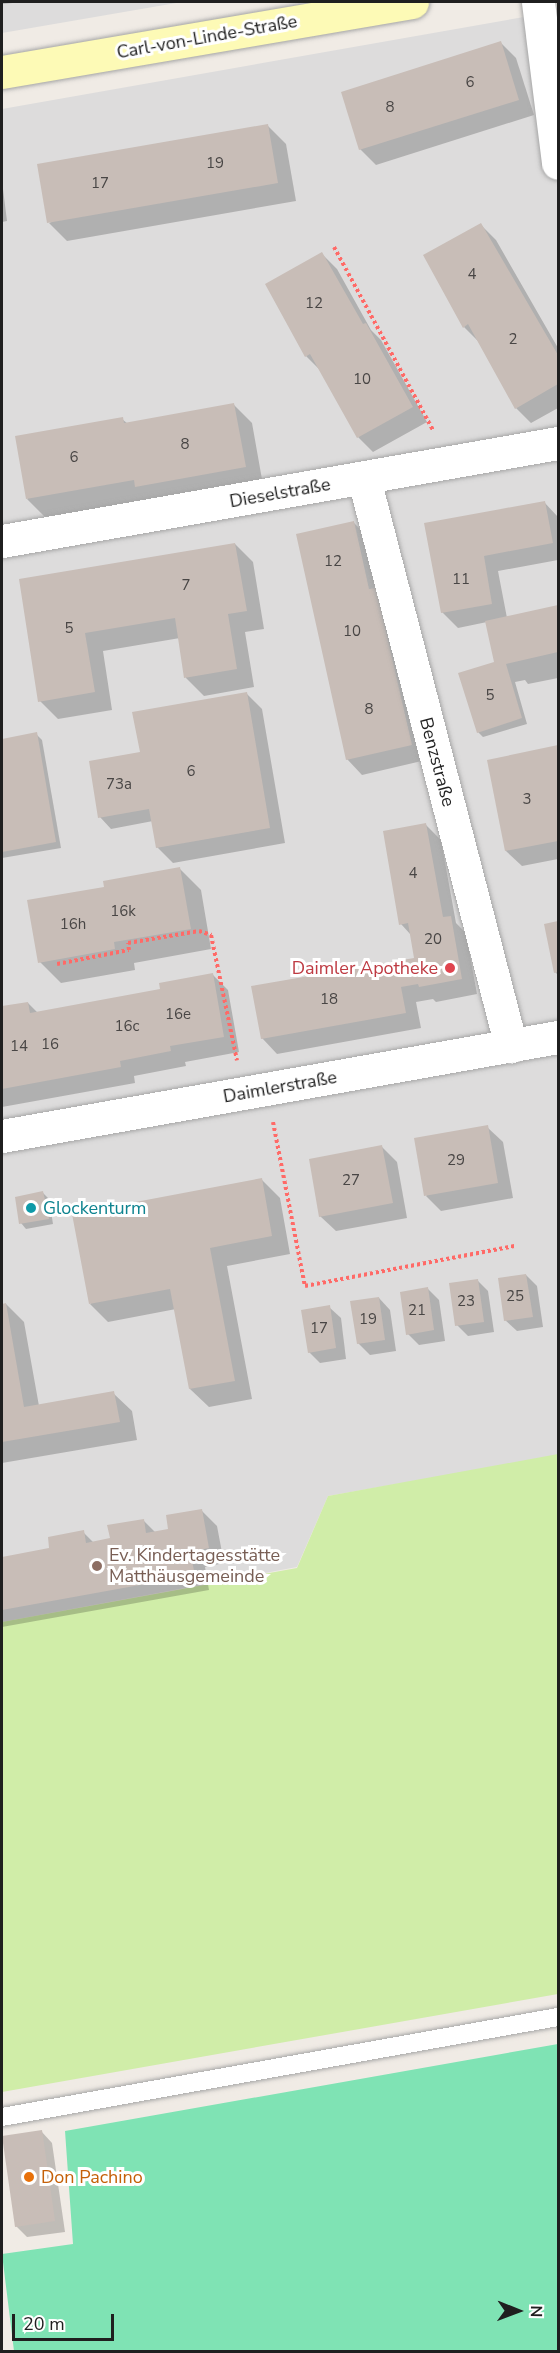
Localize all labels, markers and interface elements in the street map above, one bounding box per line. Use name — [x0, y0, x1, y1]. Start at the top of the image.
street label: Carl-von-Linde-Straße — [115, 10, 299, 64]
house number: 6 — [466, 74, 474, 92]
house number: 8 — [386, 99, 394, 117]
house number: 19 — [206, 155, 224, 173]
house number: 17 — [91, 175, 109, 193]
house number: 4 — [468, 266, 476, 284]
house number: 12 — [305, 295, 323, 313]
house number: 2 — [509, 331, 517, 349]
house number: 10 — [353, 371, 371, 389]
house number: 8 — [181, 436, 189, 454]
house number: 6 — [70, 449, 78, 467]
street label: Dieselstraße — [228, 474, 332, 512]
house number: 12 — [324, 553, 342, 571]
house number: 11 — [452, 571, 470, 589]
house number: 7 — [182, 577, 190, 595]
house number: 5 — [65, 620, 73, 638]
house number: 10 — [343, 623, 361, 641]
house number: 5 — [486, 687, 494, 705]
house number: 8 — [365, 701, 373, 719]
street label: Benzstraße — [415, 715, 459, 809]
house number: 6 — [187, 763, 195, 781]
house number: 73a — [106, 776, 132, 794]
house number: 3 — [523, 791, 531, 809]
house number: 4 — [409, 865, 417, 883]
house number: 16k — [110, 903, 136, 921]
house number: 16h — [60, 916, 86, 934]
house number: 20 — [424, 931, 442, 949]
place label: Daimler Apotheke — [292, 957, 438, 979]
marker: Daimler Apotheke — [443, 961, 457, 975]
house number: 18 — [320, 991, 338, 1009]
house number: 16e — [165, 1006, 191, 1024]
house number: 16c — [115, 1018, 139, 1036]
house number: 16 — [41, 1036, 59, 1054]
house number: 14 — [10, 1038, 28, 1056]
street label: Daimlerstraße — [221, 1066, 339, 1108]
house number: 29 — [447, 1152, 465, 1170]
house number: 27 — [342, 1172, 360, 1190]
place label: Glockenturm — [43, 1197, 146, 1219]
marker: Glockenturm — [24, 1201, 38, 1215]
house number: 25 — [506, 1288, 524, 1306]
house number: 23 — [457, 1293, 475, 1311]
house number: 21 — [408, 1302, 426, 1320]
house number: 19 — [359, 1311, 377, 1329]
house number: 17 — [310, 1320, 328, 1338]
place label: Ev. Kindertagesstätte Matthäusgemeinde — [109, 1545, 280, 1588]
marker: Ev. Kindertagesstätte Matthäusgemeinde — [90, 1559, 104, 1573]
place label: Don Pachino — [41, 2166, 143, 2188]
marker: Don Pachino — [22, 2170, 36, 2184]
north arrow — [488, 2281, 548, 2341]
scale bar — [15, 2302, 117, 2340]
text: N — [525, 2305, 547, 2317]
text: 20 m — [23, 2312, 65, 2336]

